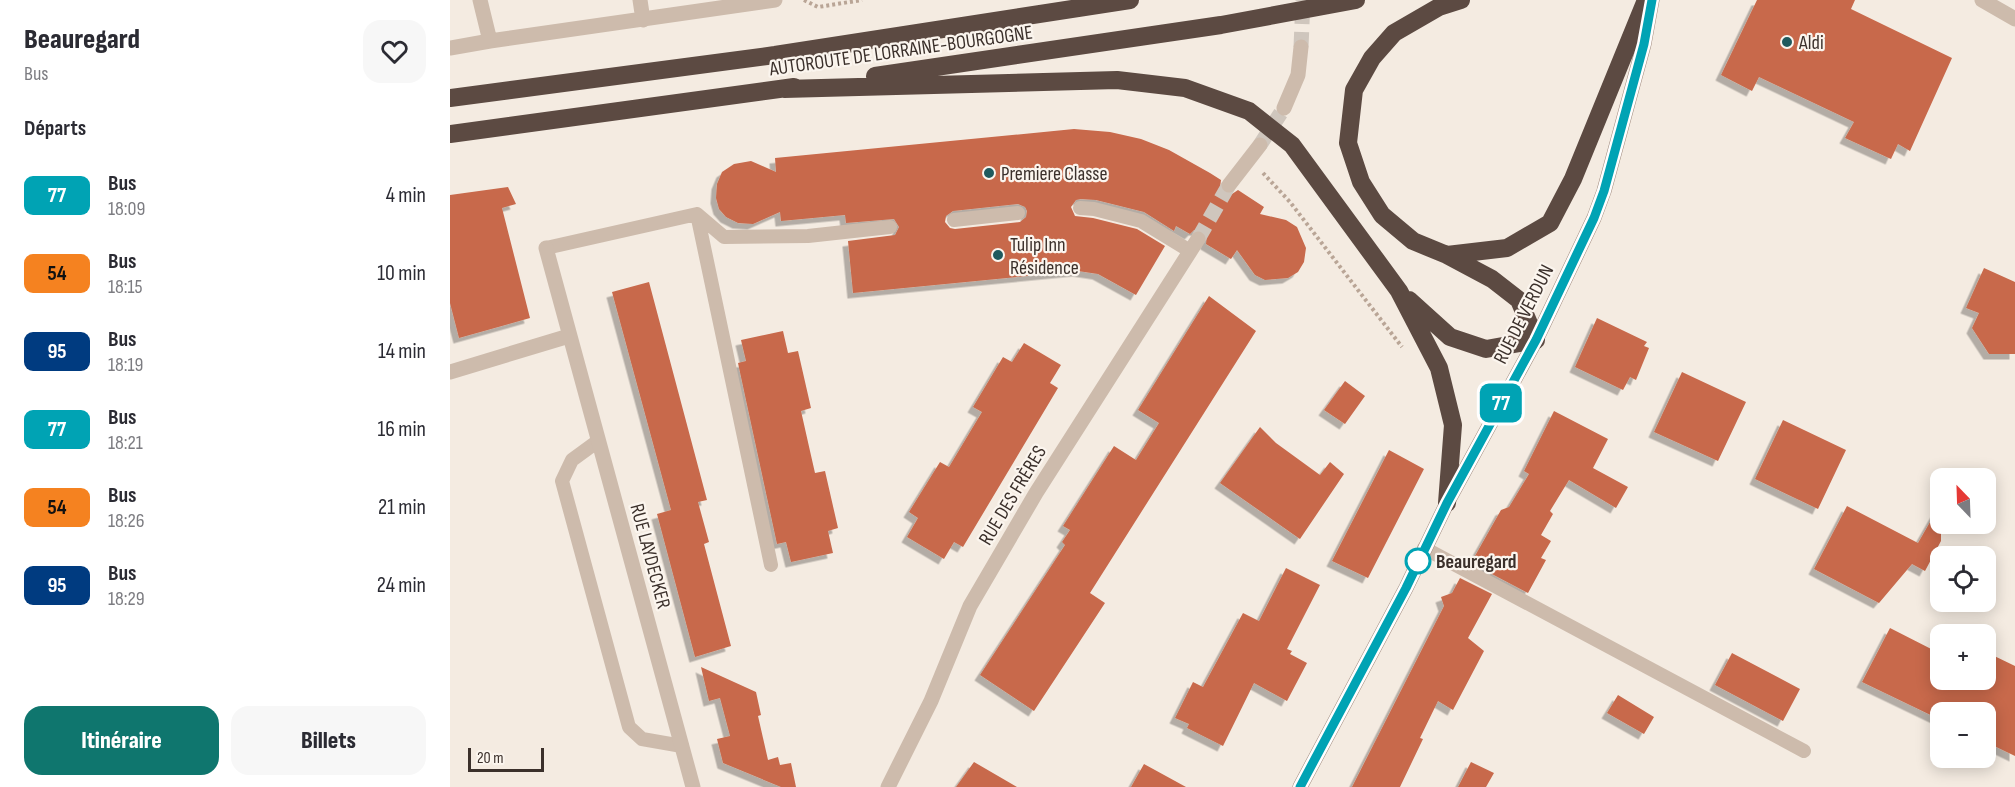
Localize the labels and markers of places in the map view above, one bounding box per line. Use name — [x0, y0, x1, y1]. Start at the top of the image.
place label: Aldi — [1798, 31, 1824, 55]
marker: Aldi — [1780, 35, 1794, 49]
place label: Premiere Classe — [1001, 162, 1107, 186]
marker: Premiere Classe — [982, 166, 996, 180]
place label: Tulip Inn Résidence — [1010, 233, 1079, 280]
marker: Tulip Inn Résidence — [991, 248, 1005, 262]
marker: Beauregard — [1405, 548, 1431, 574]
place label: Beauregard — [1436, 550, 1517, 574]

